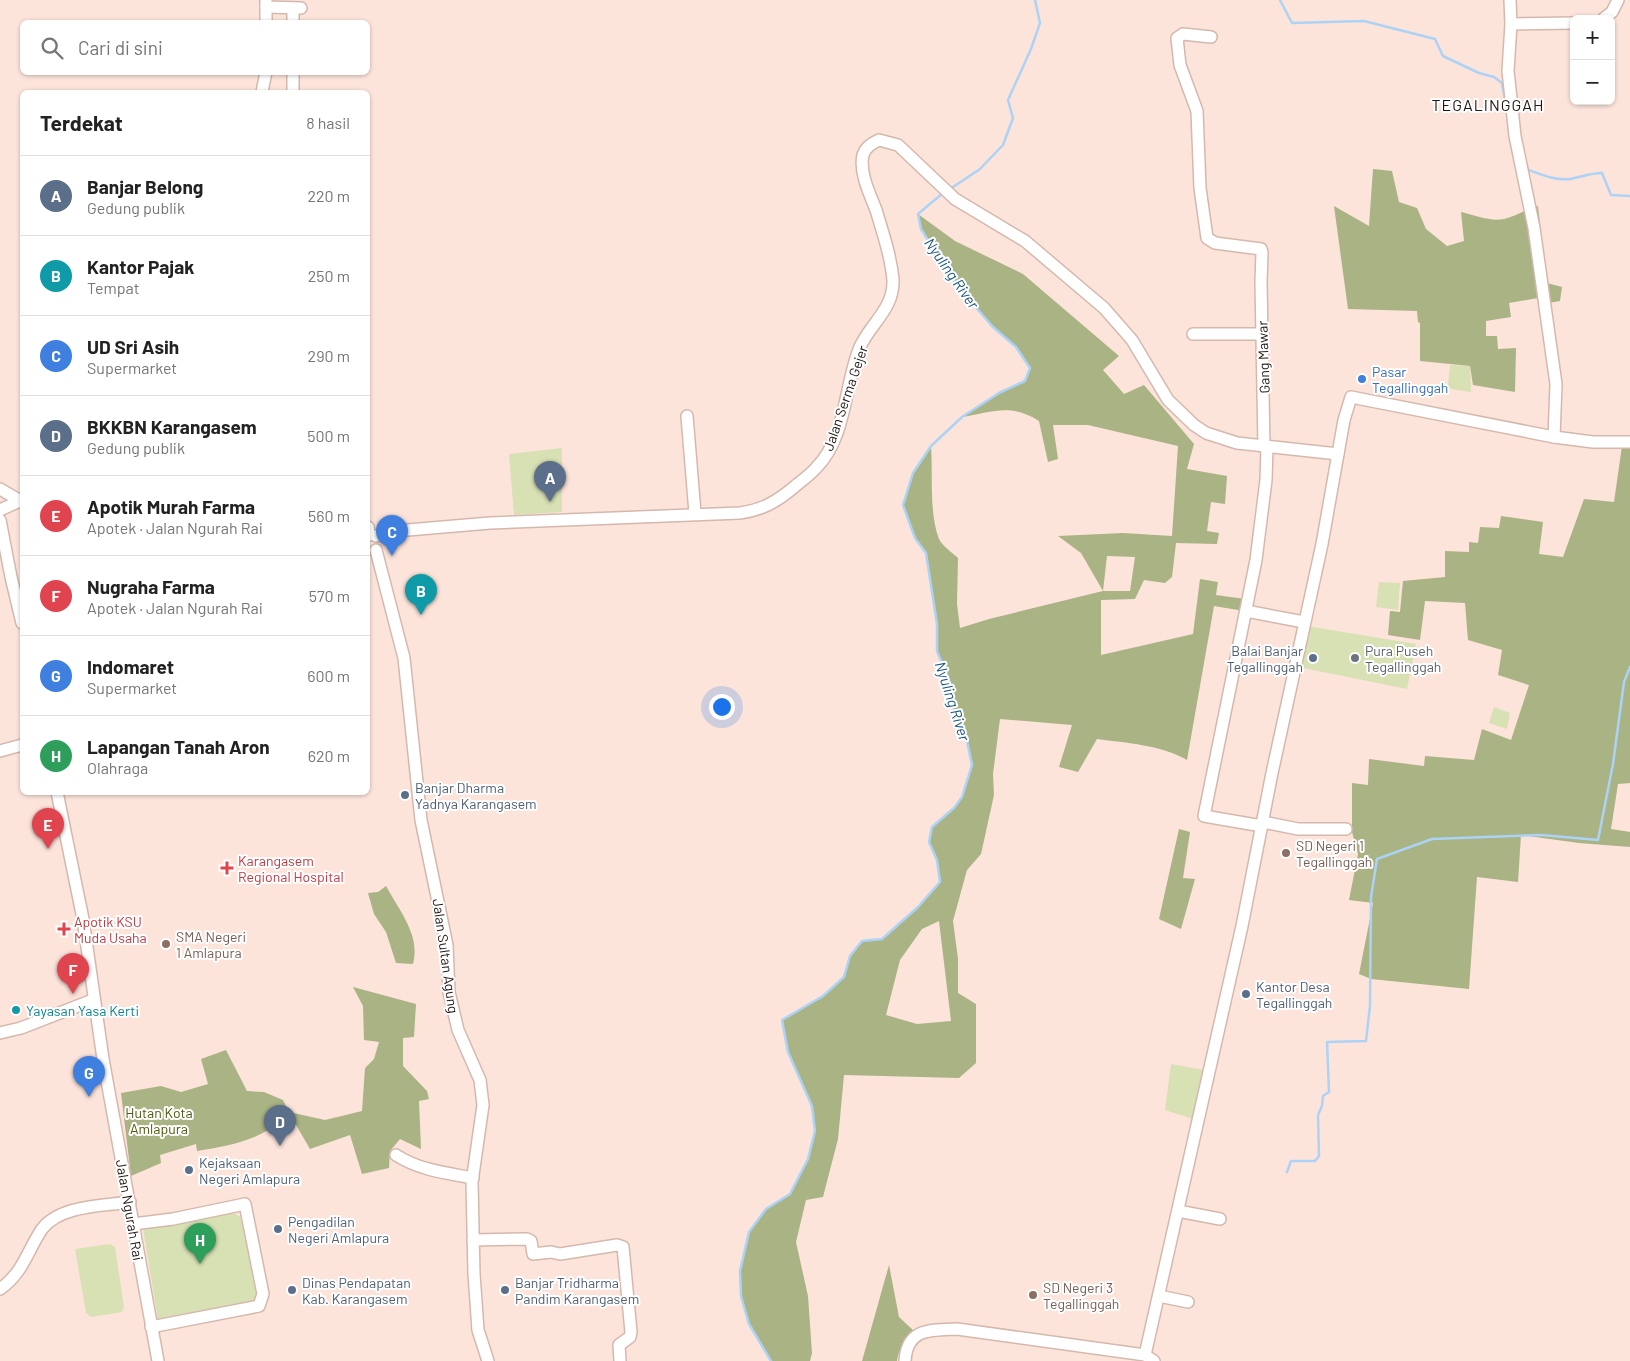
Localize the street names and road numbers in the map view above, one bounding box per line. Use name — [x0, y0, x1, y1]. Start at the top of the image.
street label: Gang Mawar — [1253, 320, 1273, 394]
street label: Jalan Serma Gejer — [819, 343, 871, 453]
street label: Jalan Sultan Agung — [430, 898, 462, 1014]
street label: Jalan Ngurah Rai — [113, 1158, 147, 1262]

